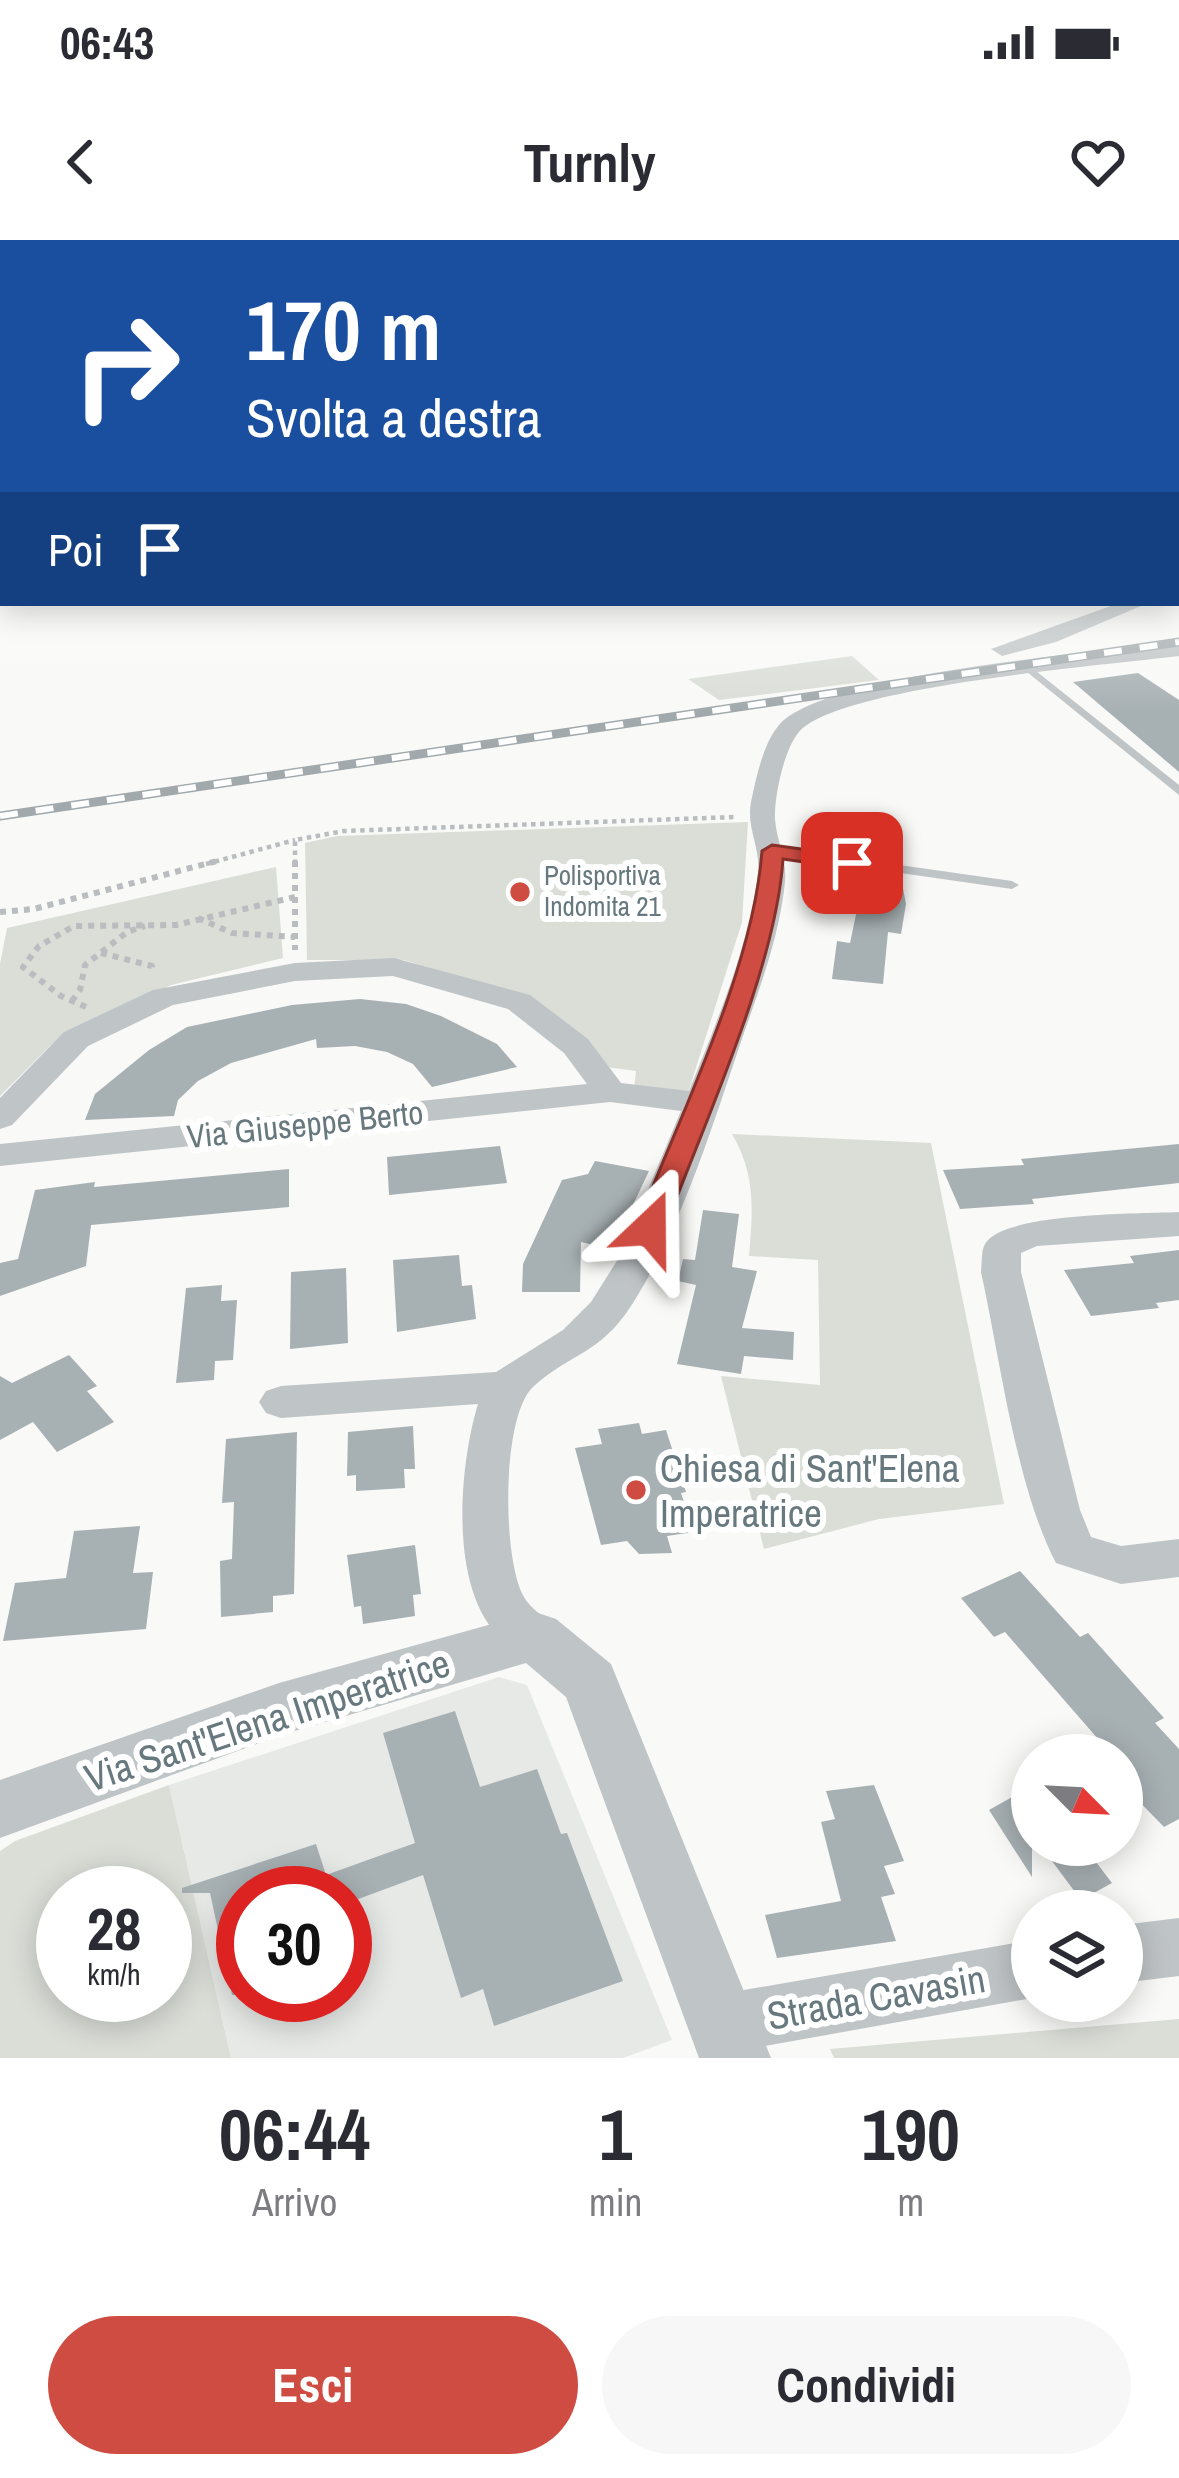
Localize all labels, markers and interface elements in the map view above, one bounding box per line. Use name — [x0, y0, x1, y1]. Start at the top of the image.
text: 06:43 — [60, 12, 154, 73]
text: Turnly — [523, 126, 656, 199]
icon: back — [48, 129, 114, 195]
icon: heart — [1065, 129, 1131, 195]
text: 170 m — [246, 273, 441, 386]
icon: right — [48, 288, 204, 444]
text: Svolta a destra — [246, 381, 541, 454]
icon: arrive — [127, 516, 193, 582]
text: Poi — [48, 519, 103, 580]
pin — [801, 812, 903, 914]
icon: arrive — [819, 830, 885, 896]
place label: Polisportiva Indomita 21 — [544, 857, 662, 924]
marker: Polisportiva Indomita 21 — [507, 879, 533, 905]
street label: Via Giuseppe Berto — [185, 1090, 425, 1158]
position arrow — [587, 1165, 713, 1291]
place label: Chiesa di Sant'Elena Imperatrice — [660, 1442, 960, 1539]
marker: Chiesa di Sant'Elena Imperatrice — [623, 1477, 649, 1503]
street label: Via Sant'Elena Imperatrice — [78, 1636, 456, 1804]
north arrow — [1011, 1734, 1143, 1866]
map controls — [1011, 1734, 1143, 2022]
speed limit sign: 30 — [216, 1866, 372, 2022]
text: 28 — [87, 1888, 141, 1969]
button: layers — [1011, 1890, 1143, 2022]
street label: Strada Cavasin — [763, 1952, 989, 2042]
text: km/h — [87, 1954, 141, 1994]
text: 06:44 — [219, 2085, 370, 2182]
text: 1 — [599, 2085, 632, 2182]
text: 190 — [861, 2085, 960, 2182]
text: Arrivo — [252, 2176, 337, 2228]
text: min — [589, 2176, 642, 2228]
text: m — [897, 2176, 924, 2228]
button: Esci — [48, 2316, 578, 2454]
button: Condividi — [602, 2316, 1131, 2454]

